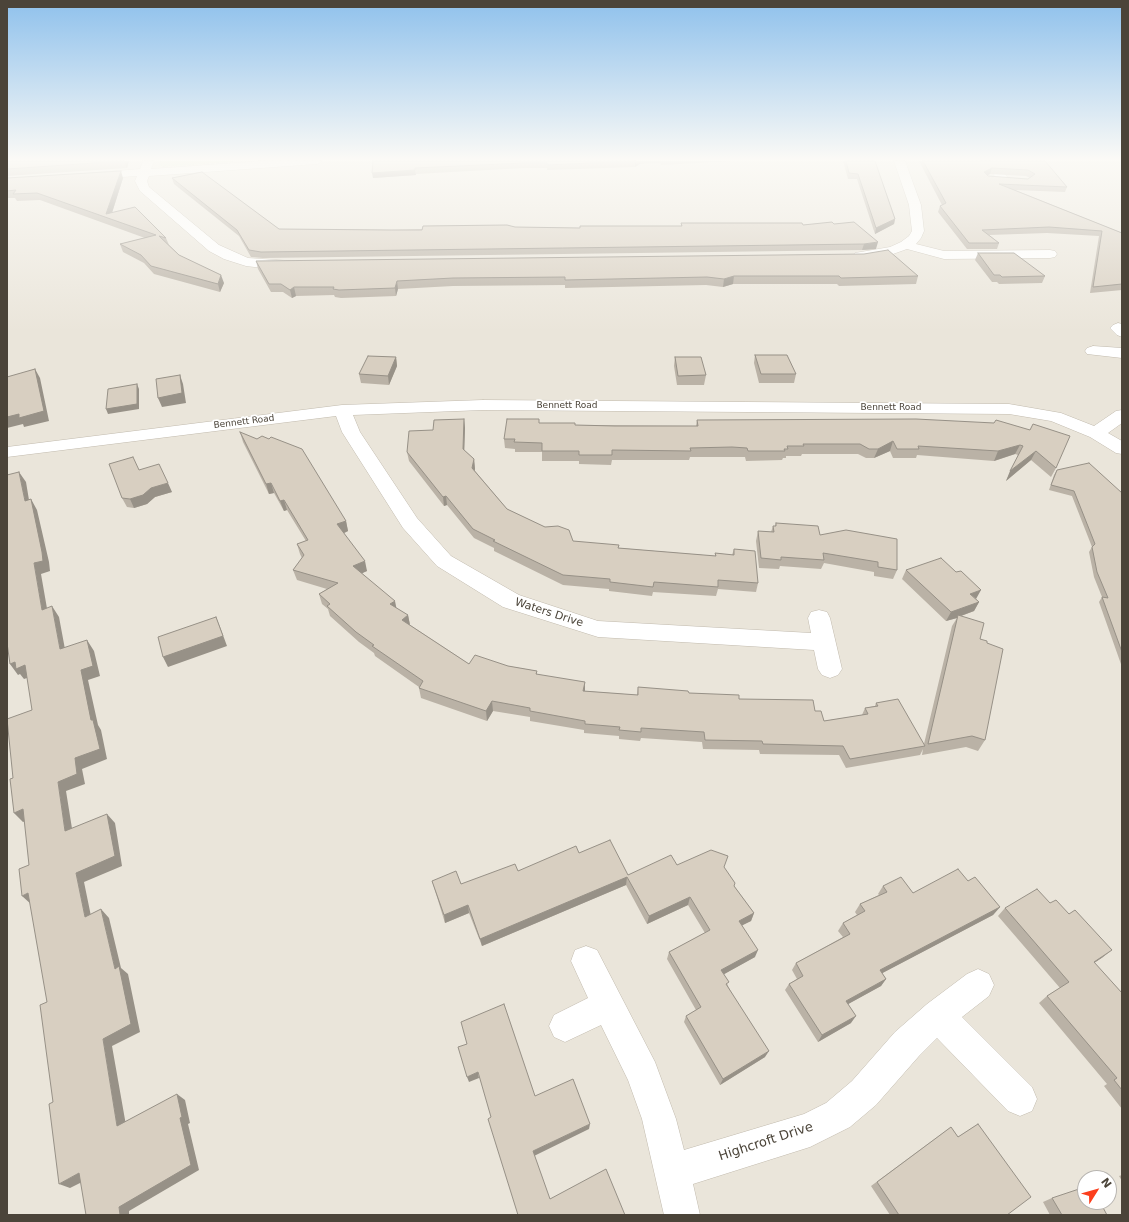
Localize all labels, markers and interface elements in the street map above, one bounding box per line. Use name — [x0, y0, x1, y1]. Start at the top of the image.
street label: Bennett Road — [536, 401, 598, 411]
street label: Bennett Road — [860, 403, 922, 413]
street label: Bennett Road — [213, 413, 275, 431]
street label: Waters Drive — [513, 596, 585, 630]
street label: Highcroft Drive — [717, 1119, 815, 1165]
north arrow — [1077, 1170, 1117, 1210]
text: N — [1098, 1175, 1114, 1191]

